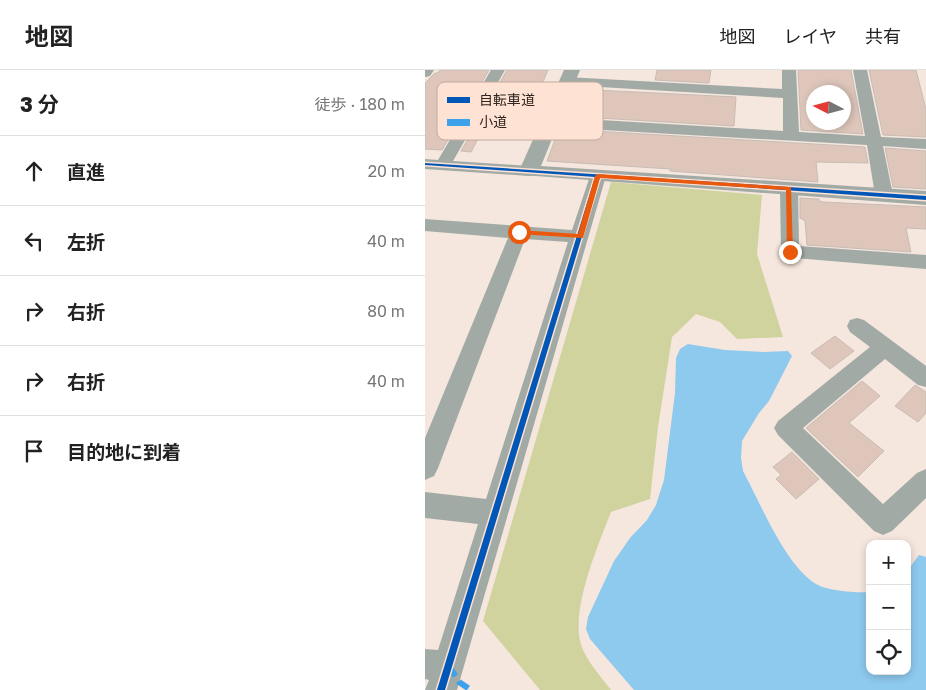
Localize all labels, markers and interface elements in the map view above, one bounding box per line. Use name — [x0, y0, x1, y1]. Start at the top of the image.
text: 地図 — [25, 21, 73, 50]
text: 地図 — [720, 25, 756, 47]
text: レイヤ — [784, 25, 837, 47]
text: 共有 — [865, 25, 901, 47]
legend — [437, 82, 603, 140]
north arrow — [806, 85, 851, 130]
text: 3 分 — [20, 91, 59, 117]
text: 自転車道 — [479, 91, 535, 108]
text: 徒歩 · 180 m — [315, 94, 405, 114]
text: 小道 — [479, 113, 507, 130]
icon: ahead — [20, 157, 48, 185]
text: 直進 — [67, 160, 105, 183]
text: 20 m — [368, 161, 405, 181]
route start — [508, 221, 531, 244]
icon: left — [20, 227, 48, 255]
text: 左折 — [67, 230, 105, 253]
text: 40 m — [367, 231, 405, 251]
route end — [779, 241, 802, 264]
icon: right — [20, 297, 48, 325]
text: 右折 — [67, 300, 105, 323]
text: 80 m — [367, 301, 405, 321]
icon: right — [20, 367, 48, 395]
text: 右折 — [67, 370, 105, 393]
text: 40 m — [367, 371, 405, 391]
icon: arrive — [20, 437, 48, 465]
text: 目的地に到着 — [67, 440, 181, 463]
map controls — [866, 540, 911, 675]
button: + — [866, 540, 911, 585]
button: − — [866, 585, 911, 630]
button: locate — [866, 630, 911, 675]

